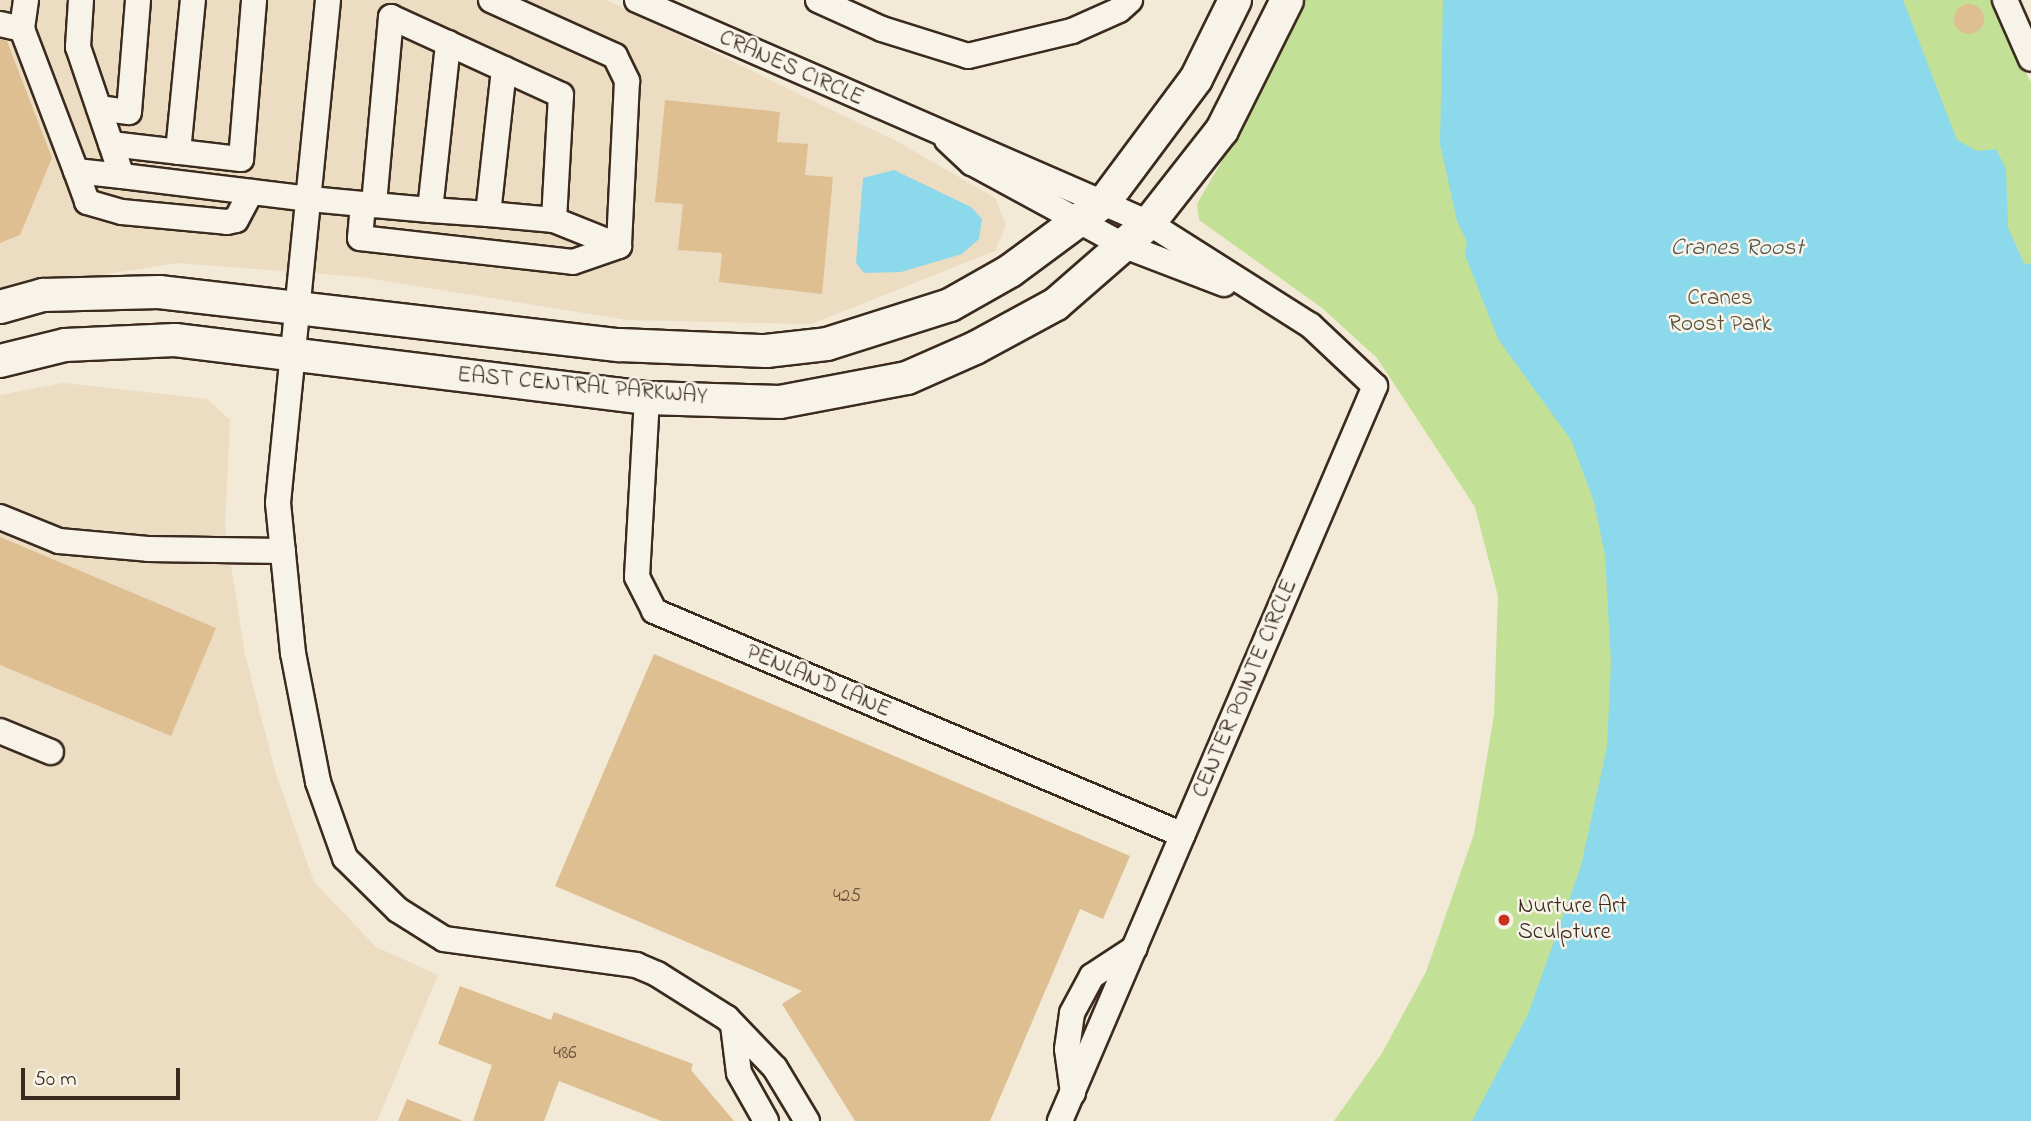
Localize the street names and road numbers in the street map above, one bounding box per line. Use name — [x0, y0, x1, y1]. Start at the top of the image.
street label: CRANES CIRCLE — [714, 25, 868, 113]
street label: EAST CENTRAL PARKWAY — [456, 362, 708, 412]
street label: CENTER POINTE CIRCLE — [1187, 576, 1305, 802]
street label: PENLAND LANE — [742, 639, 894, 725]

